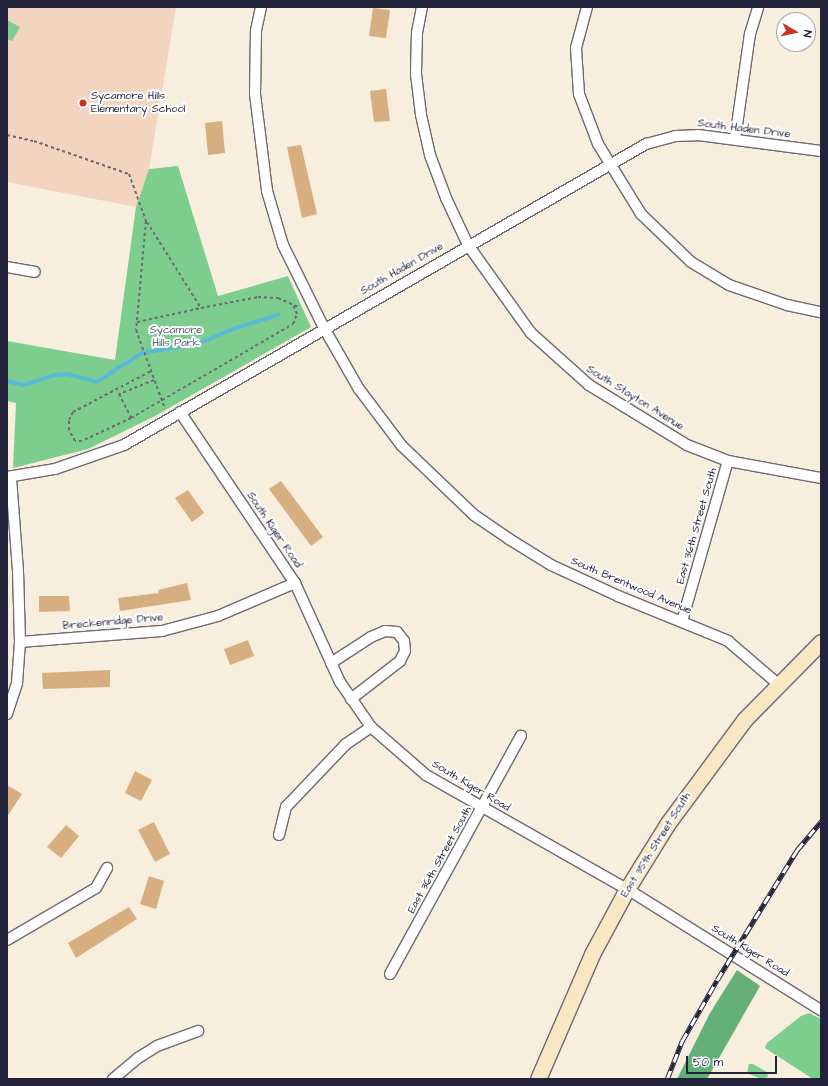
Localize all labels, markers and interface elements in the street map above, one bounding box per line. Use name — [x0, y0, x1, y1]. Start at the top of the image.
north arrow — [776, 12, 816, 52]
text: N — [799, 29, 815, 38]
place label: Sycamore Hills Elementary School — [91, 90, 185, 116]
marker: Sycamore Hills Elementary School — [78, 98, 88, 108]
street label: South Haden Drive — [697, 117, 791, 141]
street label: South Haden Drive — [358, 240, 446, 298]
park label: Sycamore Hills Park — [150, 324, 202, 350]
street label: South Stayton Avenue — [584, 363, 686, 433]
street label: East 36th Street South — [674, 466, 720, 586]
street label: South Kiger Road — [244, 489, 304, 571]
street label: South Brentwood Avenue — [569, 555, 693, 617]
street label: Breckenridge Drive — [62, 611, 164, 633]
street label: South Kiger Road — [430, 757, 512, 815]
street label: East 35th Street South — [618, 790, 694, 900]
street label: East 36th Street South — [405, 804, 475, 916]
street label: South Kiger Road — [709, 922, 791, 980]
scale bar — [688, 1048, 779, 1074]
text: 50 m — [693, 1054, 723, 1071]

